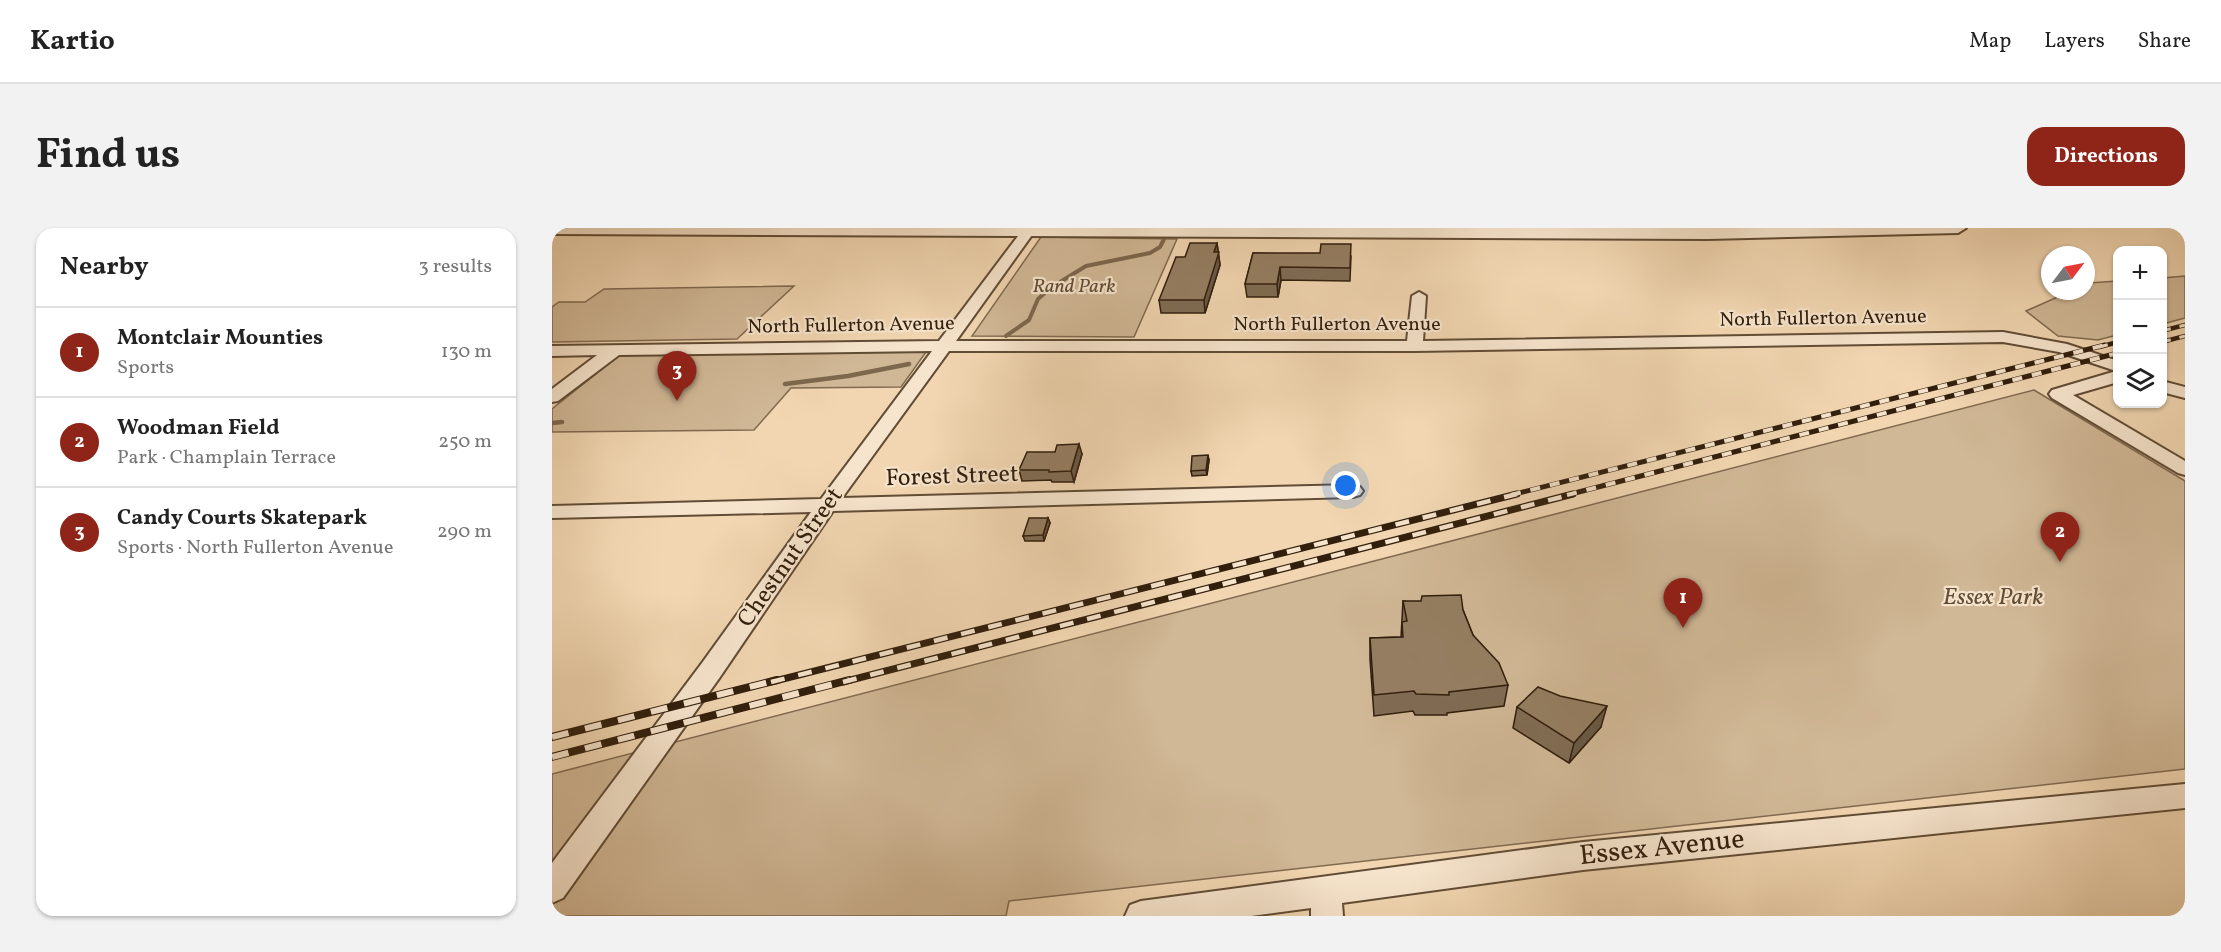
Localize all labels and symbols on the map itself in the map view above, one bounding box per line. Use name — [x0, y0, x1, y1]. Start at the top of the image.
north arrow — [2041, 246, 2095, 300]
park label: Rand Park — [1033, 273, 1116, 301]
street label: North Fullerton Avenue — [1719, 303, 1927, 335]
street label: North Fullerton Avenue — [747, 310, 955, 342]
street label: North Fullerton Avenue — [1233, 311, 1441, 339]
pin: 3 — [658, 352, 696, 401]
street label: Forest Street — [885, 458, 1019, 496]
your location — [1331, 471, 1360, 500]
street label: Chestnut Street — [730, 481, 852, 635]
pin: 2 — [2040, 512, 2080, 562]
pin: 1 — [1664, 578, 1702, 628]
park label: Essex Park — [1943, 581, 2043, 615]
street label: Essex Avenue — [1577, 820, 1747, 876]

